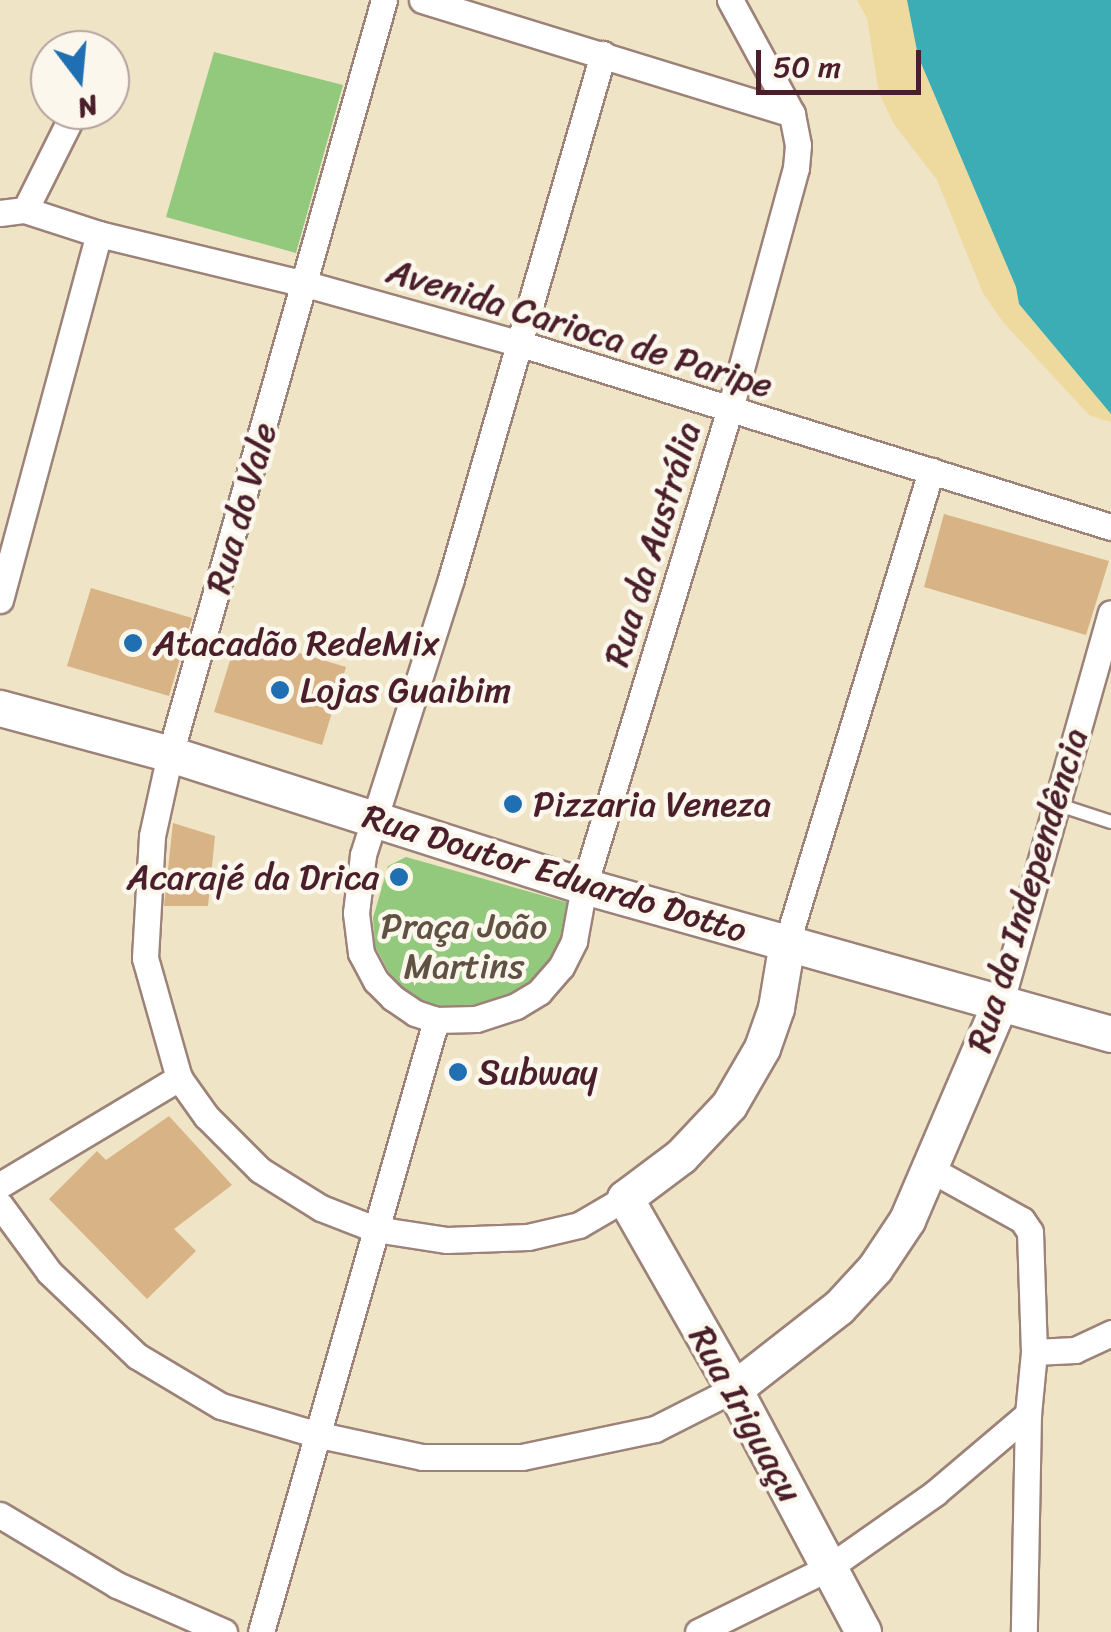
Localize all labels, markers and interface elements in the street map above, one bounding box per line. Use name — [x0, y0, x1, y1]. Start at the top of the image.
north arrow — [30, 30, 130, 130]
scale bar — [761, 30, 926, 92]
text: 50 m — [773, 40, 841, 94]
text: N — [72, 81, 104, 134]
street label: Avenida Carioca de Paripe — [383, 250, 777, 406]
street label: Rua da Austrália — [595, 416, 709, 672]
street label: Rua do Vale — [197, 418, 285, 598]
place label: Atacadão RedeMix — [153, 622, 439, 664]
marker: Atacadão RedeMix — [122, 632, 144, 654]
place label: Lojas Guaibim — [300, 669, 512, 711]
marker: Lojas Guaibim — [269, 679, 291, 701]
street label: Rua da Independência — [958, 723, 1096, 1057]
place label: Pizzaria Veneza — [533, 783, 772, 825]
marker: Pizzaria Veneza — [502, 793, 524, 815]
street label: Rua Doutor Eduardo Dotto — [358, 795, 752, 951]
place label: Acarajé da Drica — [127, 856, 379, 898]
marker: Acarajé da Drica — [388, 866, 410, 888]
park label: Praça João Martins — [381, 905, 547, 987]
place label: Subway — [478, 1051, 598, 1093]
marker: Subway — [447, 1061, 469, 1083]
street label: Rua Iriguaçu — [680, 1319, 812, 1509]

